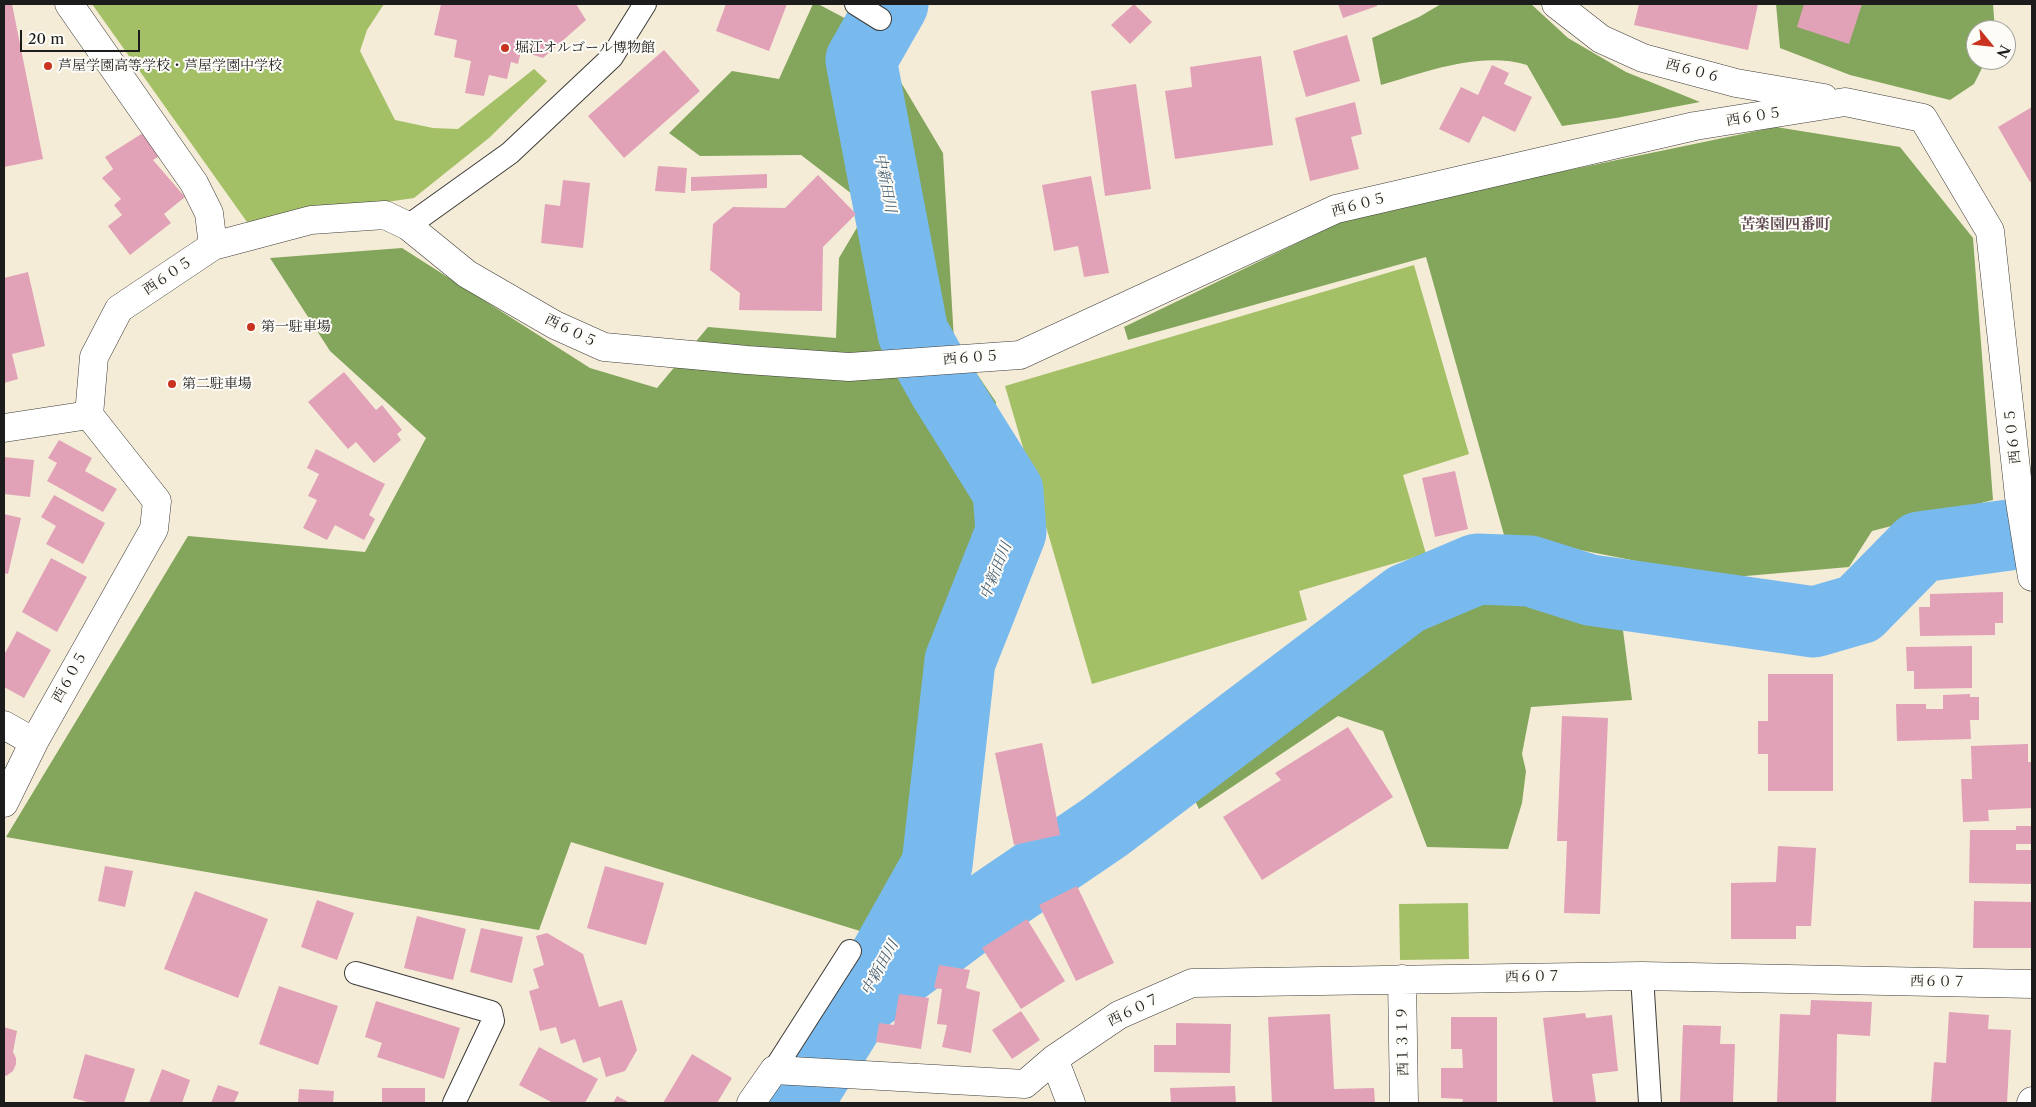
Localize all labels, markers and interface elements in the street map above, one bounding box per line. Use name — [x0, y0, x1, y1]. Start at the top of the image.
scale bar — [22, 20, 142, 52]
north arrow — [1966, 20, 2016, 70]
text: 20 m — [28, 29, 64, 48]
place label: 堀江オルゴール博物館 — [515, 40, 655, 56]
marker: 堀江オルゴール博物館 — [499, 42, 511, 54]
text: N — [1993, 42, 2014, 61]
street label: 西６０６ — [1664, 56, 1722, 86]
place label: 芦屋学園高等学校・芦屋学園中学校 — [58, 58, 282, 74]
marker: 芦屋学園高等学校・芦屋学園中学校 — [42, 60, 54, 72]
street label: 西６０５ — [1725, 104, 1783, 130]
water label: 中新田川 — [870, 152, 900, 214]
street label: 西６０５ — [1330, 190, 1388, 220]
district label: 苦楽園四番町 — [1740, 216, 1830, 234]
street label: 西６０５ — [140, 253, 196, 299]
street label: 西６０５ — [542, 311, 600, 351]
place label: 第一駐車場 — [261, 319, 331, 335]
marker: 第一駐車場 — [245, 321, 257, 333]
street label: 西６０５ — [942, 348, 1000, 368]
place label: 第二駐車場 — [182, 376, 252, 392]
marker: 第二駐車場 — [166, 378, 178, 390]
street label: 西６０５ — [2002, 407, 2024, 465]
water label: 中新田川 — [976, 540, 1016, 602]
street label: 西６０５ — [49, 648, 91, 706]
water label: 中新田川 — [858, 937, 902, 999]
street label: 西６０７ — [1505, 968, 1561, 986]
street label: 西６０７ — [1910, 973, 1966, 991]
street label: 西６０７ — [1105, 990, 1163, 1030]
street label: 西１３１９ — [1394, 1006, 1412, 1076]

